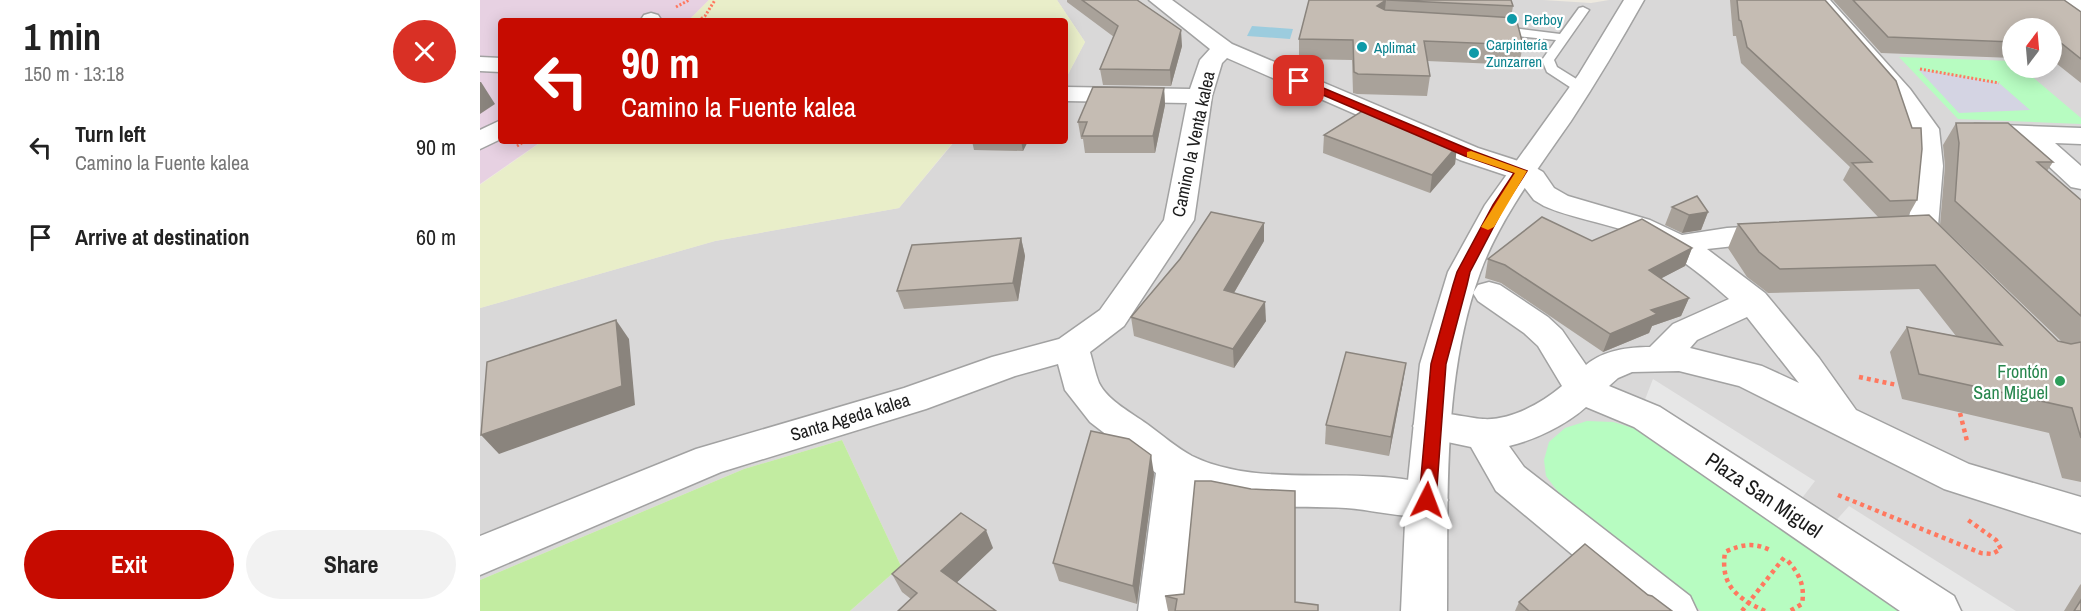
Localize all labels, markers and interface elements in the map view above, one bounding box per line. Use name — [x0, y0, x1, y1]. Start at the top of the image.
place label: Perboy — [1524, 9, 1564, 30]
marker: Perboy — [1505, 12, 1519, 26]
text: 1 min — [24, 13, 101, 61]
north arrow — [2002, 18, 2062, 78]
map controls — [2002, 18, 2062, 78]
button: close — [393, 20, 456, 83]
place label: Carpintería Zunzarren — [1486, 34, 1548, 72]
text: 90 m — [621, 35, 700, 91]
place label: Aplimat — [1373, 37, 1416, 58]
marker: Aplimat — [1355, 40, 1369, 54]
icon: left — [522, 42, 600, 120]
marker: Carpintería Zunzarren — [1467, 46, 1481, 60]
pin — [1273, 55, 1324, 106]
text: 150 m · 13:18 — [24, 60, 124, 87]
icon: arrive — [1282, 64, 1315, 97]
street label: Camino la Venta kalea — [1165, 69, 1221, 219]
text: Camino la Fuente kalea — [621, 89, 856, 125]
text: Turn left — [75, 119, 146, 149]
icon: left — [24, 131, 57, 164]
text: 90 m — [416, 132, 456, 162]
text: Camino la Fuente kalea — [75, 149, 249, 176]
icon: arrive — [24, 221, 57, 254]
text: Arrive at destination — [75, 222, 249, 252]
text: 60 m — [416, 222, 456, 252]
place label: Frontón San Miguel — [1973, 359, 2048, 405]
marker: Frontón San Miguel — [2053, 374, 2067, 388]
street label: Santa Ageda kalea — [787, 387, 913, 447]
street label: Plaza San Miguel — [1700, 445, 1828, 545]
position arrow — [1395, 468, 1459, 532]
button: Exit — [24, 530, 234, 599]
button: Share — [246, 530, 456, 599]

